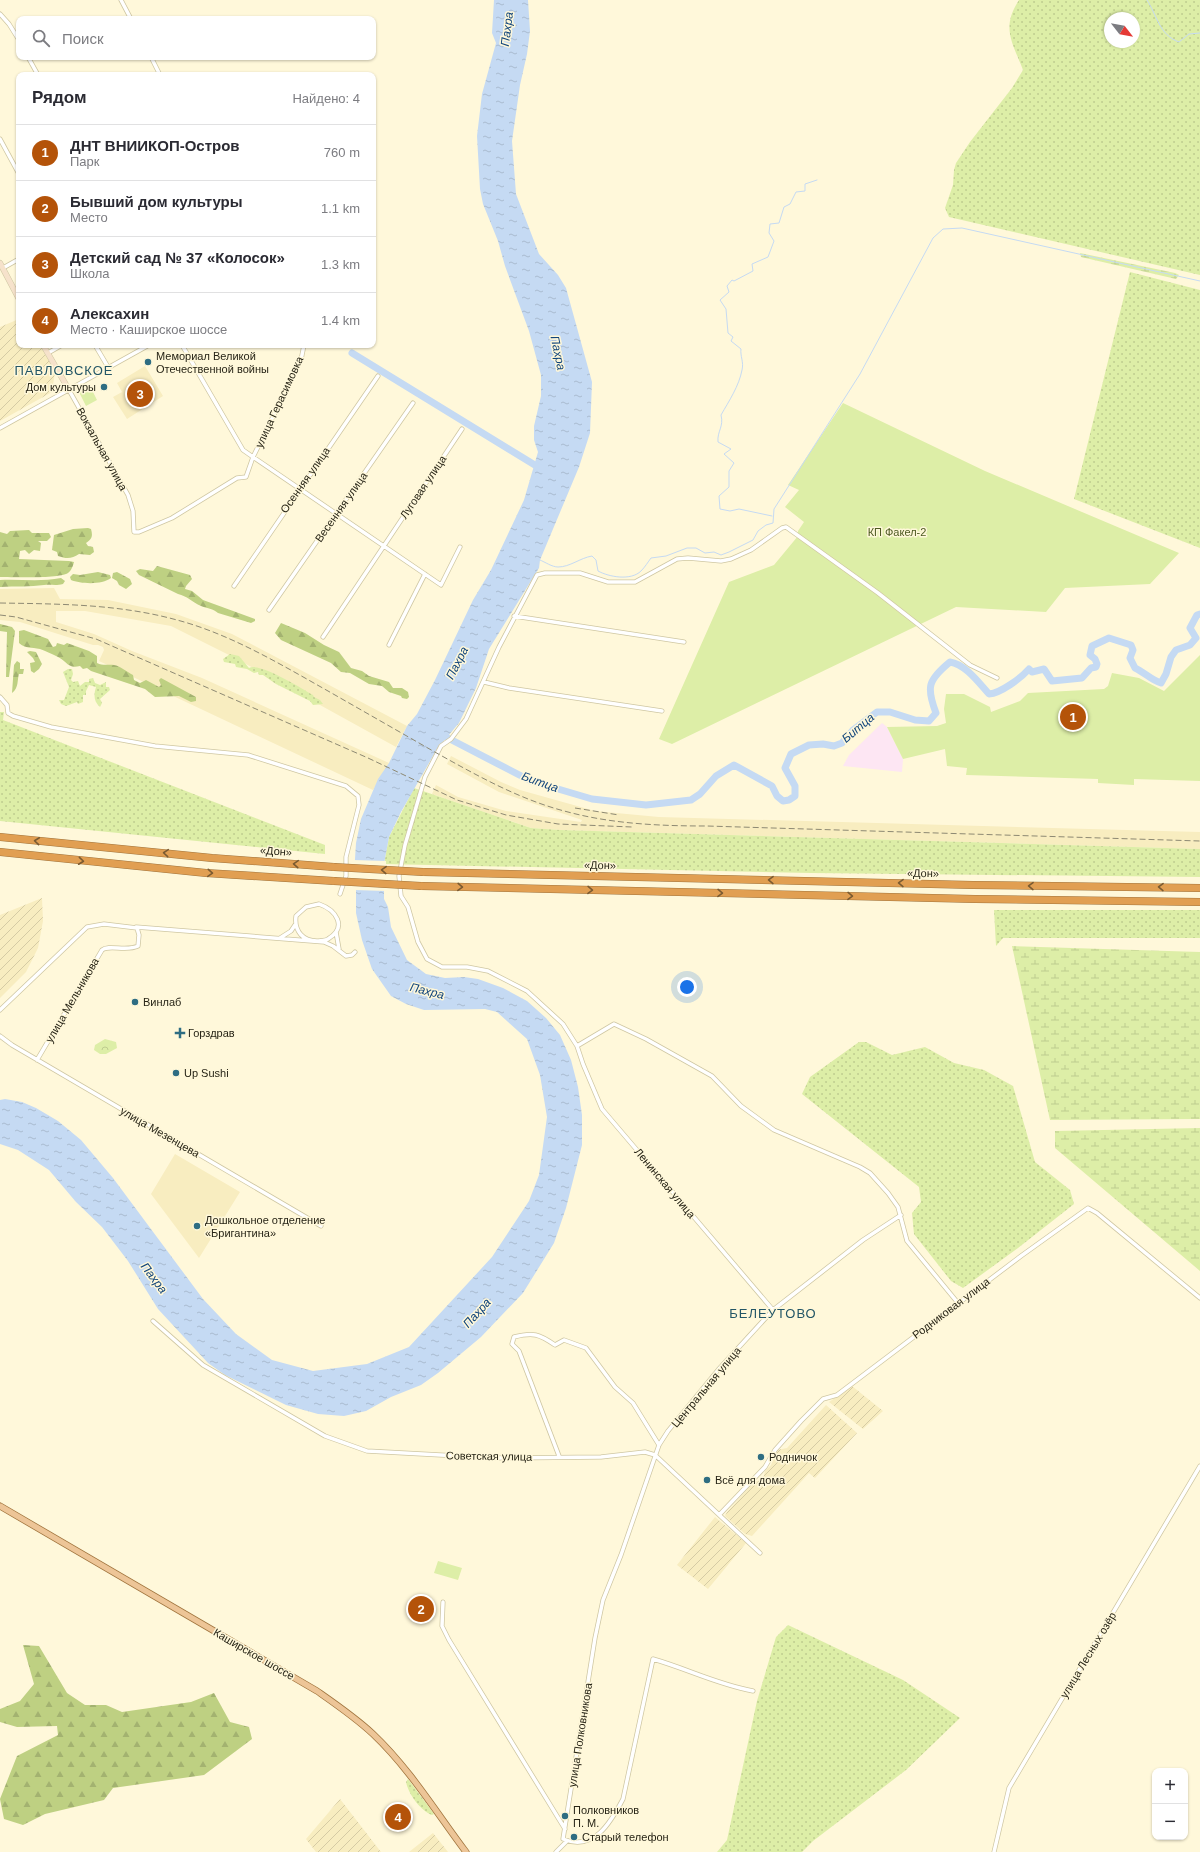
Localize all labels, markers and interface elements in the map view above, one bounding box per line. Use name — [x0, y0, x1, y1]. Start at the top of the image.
water label: Пахра — [498, 11, 516, 47]
north arrow — [1104, 12, 1140, 48]
search box — [16, 16, 376, 60]
icon: search — [30, 27, 52, 49]
text: Поиск — [62, 30, 104, 47]
text: Рядом — [32, 88, 87, 107]
text: Найдено: 4 — [292, 91, 360, 106]
text: ДНТ ВНИИКОП-Остров — [70, 137, 240, 154]
text: 1 — [41, 145, 49, 160]
text: 760 m — [324, 145, 360, 160]
text: Парк — [70, 154, 100, 169]
text: Бывший дом культуры — [70, 193, 243, 210]
text: 2 — [41, 201, 49, 216]
text: 1.1 km — [321, 201, 360, 216]
text: Место — [70, 210, 108, 225]
text: Детский сад № 37 «Колосок» — [70, 249, 285, 266]
text: 3 — [41, 257, 49, 272]
text: 1.3 km — [321, 257, 360, 272]
text: Школа — [70, 266, 110, 281]
text: Алексахин — [70, 305, 149, 322]
text: 4 — [41, 313, 49, 328]
text: 1.4 km — [321, 313, 360, 328]
text: Место · Каширское шоссе — [70, 322, 227, 337]
water label: Пахра — [548, 335, 569, 372]
place label: Мемориал Великой Отечественной войны — [156, 350, 269, 375]
street label: улица Герасимовка — [253, 354, 306, 449]
marker: Мемориал Великой Отечественной войны — [143, 357, 153, 367]
district label: ПАВЛОВСКОЕ — [14, 363, 114, 378]
pin: 3 — [127, 379, 153, 409]
place label: Дом культуры — [26, 381, 96, 393]
marker: Дом культуры — [99, 382, 109, 392]
street label: Вокзальная улица — [74, 405, 130, 493]
street label: Осенняя улица — [278, 444, 333, 515]
street label: Луговая улица — [397, 452, 449, 521]
street label: Весенняя улица — [312, 469, 370, 544]
park label: КП Факел-2 — [868, 526, 926, 538]
water label: Пахра — [443, 644, 471, 682]
pin: 1 — [1060, 702, 1086, 732]
water label: Битца — [839, 710, 877, 746]
water label: Битца — [520, 769, 561, 795]
one-way arrow — [34, 837, 40, 846]
street label: «Дон» — [260, 844, 292, 858]
one-way arrow — [163, 849, 169, 858]
one-way arrow — [77, 856, 84, 865]
one-way arrow — [293, 859, 299, 868]
street label: «Дон» — [584, 859, 616, 871]
one-way arrow — [381, 865, 387, 874]
street label: «Дон» — [907, 867, 939, 879]
one-way arrow — [207, 868, 213, 877]
one-way arrow — [768, 876, 774, 884]
one-way arrow — [898, 879, 904, 887]
one-way arrow — [1028, 881, 1034, 890]
one-way arrow — [457, 883, 463, 891]
one-way arrow — [1158, 883, 1164, 891]
one-way arrow — [587, 886, 593, 895]
one-way arrow — [717, 889, 723, 897]
one-way arrow — [847, 892, 853, 900]
street label: улица Мельникова — [43, 955, 102, 1044]
your location — [677, 977, 697, 997]
water label: Пахра — [408, 980, 446, 1002]
place label: Винлаб — [143, 996, 181, 1008]
marker: Винлаб — [130, 997, 140, 1007]
place label: Горздрав — [188, 1027, 235, 1039]
marker: Горздрав — [175, 1028, 185, 1038]
place label: Up Sushi — [184, 1067, 229, 1079]
marker: Up Sushi — [171, 1068, 181, 1078]
street label: улица Мезенцева — [118, 1104, 203, 1160]
street label: Ленинская улица — [632, 1146, 698, 1221]
place label: Дошкольное отделение «Бригантина» — [205, 1214, 325, 1239]
marker: Дошкольное отделение «Бригантина» — [192, 1221, 202, 1231]
water label: Пахра — [138, 1260, 170, 1296]
street label: Родниковая улица — [910, 1275, 993, 1341]
water label: Пахра — [460, 1295, 494, 1331]
district label: БЕЛЕУТОВО — [729, 1306, 817, 1321]
street label: Центральная улица — [669, 1344, 744, 1430]
street label: Советская улица — [446, 1449, 533, 1463]
place label: Родничок — [769, 1451, 817, 1463]
marker: Родничок — [756, 1452, 766, 1462]
place label: Всё для дома — [715, 1474, 786, 1486]
marker: Всё для дома — [702, 1475, 712, 1485]
pin: 2 — [408, 1594, 434, 1624]
street label: улица Лесных озёр — [1058, 1610, 1118, 1700]
street label: Каширское шоссе — [211, 1626, 297, 1682]
street label: улица Полковникова — [566, 1681, 594, 1788]
map controls — [1152, 1768, 1188, 1840]
button: + — [1152, 1768, 1188, 1804]
pin: 4 — [385, 1802, 411, 1832]
place label: Полковников П. М. — [573, 1804, 639, 1829]
button: − — [1152, 1804, 1188, 1840]
marker: Полковников П. М. — [560, 1811, 570, 1821]
place label: Старый телефон — [582, 1831, 669, 1843]
marker: Старый телефон — [569, 1832, 579, 1842]

